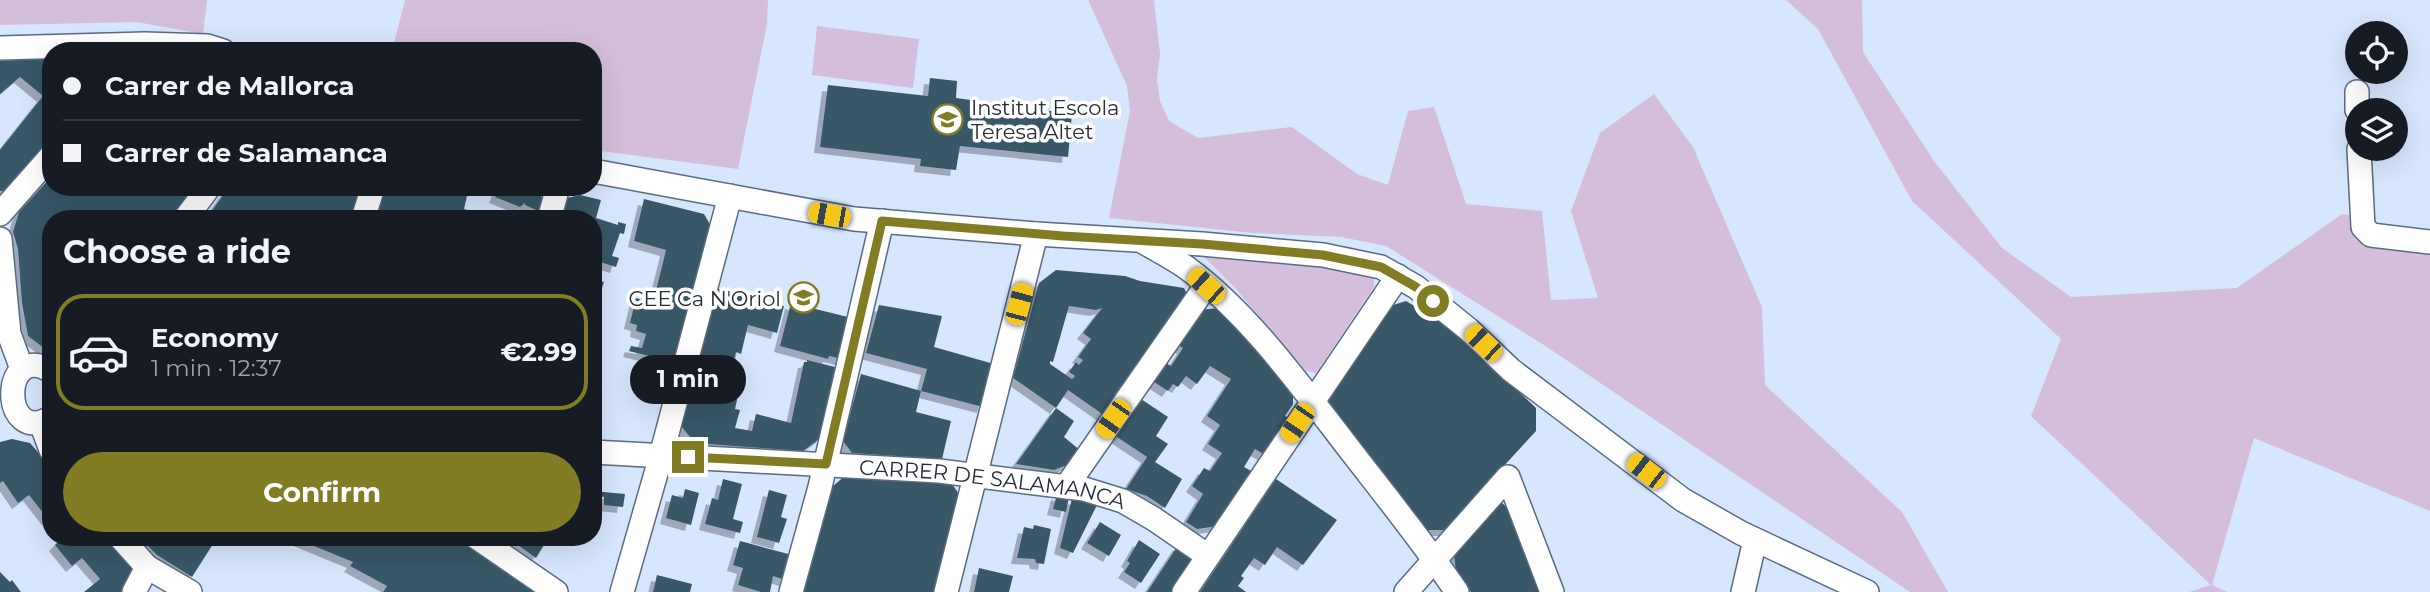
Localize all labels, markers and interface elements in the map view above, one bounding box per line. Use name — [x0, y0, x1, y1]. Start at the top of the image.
map controls — [2345, 21, 2408, 161]
button: locate — [2345, 21, 2408, 84]
text: Carrer de Mallorca — [105, 70, 355, 102]
place label: Institut Escola Teresa Altet — [971, 95, 1119, 144]
button: layers — [2345, 98, 2408, 161]
school or university icon: Institut Escola Teresa Altet — [931, 102, 965, 136]
text: Carrer de Salamanca — [105, 137, 388, 169]
car — [807, 201, 852, 229]
text: Choose a ride — [63, 232, 291, 271]
car — [1184, 264, 1229, 308]
school or university icon: CEE Ca N'Oriol — [787, 281, 821, 315]
car — [1004, 281, 1035, 327]
route start — [1417, 285, 1449, 317]
place label: CEE Ca N'Oriol — [629, 286, 781, 311]
icon: car — [67, 321, 130, 384]
car — [1461, 321, 1506, 365]
text: Economy — [151, 322, 278, 354]
text: €2.99 — [500, 336, 577, 368]
text: 1 min · 12:37 — [151, 354, 282, 382]
callout: 1 min — [630, 356, 746, 405]
text: 1 min — [657, 365, 719, 393]
car — [1093, 396, 1134, 442]
car — [1277, 400, 1318, 446]
route end — [672, 441, 704, 473]
car — [1623, 450, 1670, 492]
button: Confirm — [63, 452, 581, 532]
street label: CARRER DE SALAMANCA — [858, 454, 1129, 514]

